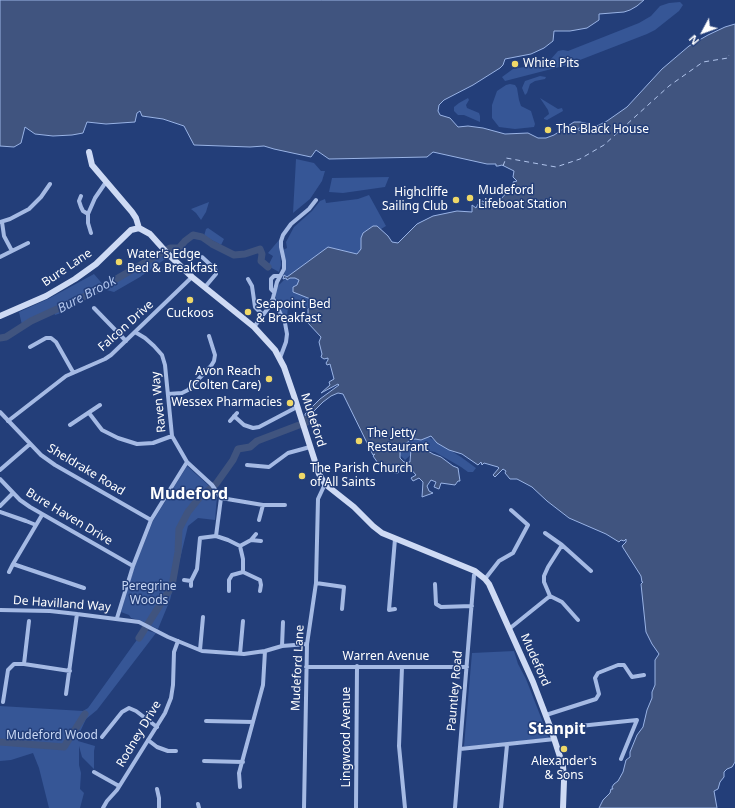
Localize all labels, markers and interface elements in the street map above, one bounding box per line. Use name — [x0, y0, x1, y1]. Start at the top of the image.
north arrow — [683, 12, 723, 52]
text: N — [685, 32, 702, 49]
place label: White Pits — [523, 57, 579, 71]
marker: White Pits — [510, 59, 520, 69]
place label: The Black House — [556, 123, 649, 137]
marker: The Black House — [543, 125, 553, 135]
place label: Mudeford Lifeboat Station — [478, 184, 567, 212]
place label: Highcliffe Sailing Club — [382, 186, 448, 214]
marker: Mudeford Lifeboat Station — [465, 193, 475, 203]
marker: Highcliffe Sailing Club — [451, 195, 461, 205]
street label: Bure Lane — [39, 246, 95, 290]
place label: Water's Edge Bed & Breakfast — [127, 248, 217, 276]
marker: Water's Edge Bed & Breakfast — [114, 257, 124, 267]
water label: Bure Brook — [55, 273, 119, 317]
marker: Cuckoos — [185, 295, 195, 305]
street label: Falcon Drive — [95, 297, 157, 355]
place label: Seapoint Bed & Breakfast — [256, 298, 331, 326]
place label: Cuckoos — [166, 307, 214, 321]
marker: Seapoint Bed & Breakfast — [243, 307, 253, 317]
place label: Avon Reach (Colten Care) — [188, 365, 261, 393]
street label: Raven Way — [149, 371, 169, 433]
marker: Avon Reach (Colten Care) — [264, 374, 274, 384]
street label: Mudeford — [298, 391, 328, 449]
place label: Wessex Pharmacies — [171, 396, 282, 410]
marker: Wessex Pharmacies — [285, 398, 295, 408]
place label: The Jetty Restaurant — [367, 427, 429, 455]
marker: The Jetty Restaurant — [354, 436, 364, 446]
street label: Sheldrake Road — [45, 441, 127, 499]
place label: The Parish Church of All Saints — [310, 462, 413, 490]
marker: The Parish Church of All Saints — [297, 471, 307, 481]
district label: Mudeford — [150, 484, 228, 504]
street label: Bure Haven Drive — [23, 485, 115, 549]
park label: Peregrine Woods — [121, 580, 177, 608]
street label: De Havilland Way — [13, 593, 111, 615]
street label: Mudeford Lane — [289, 625, 307, 711]
street label: Mudeford — [517, 632, 553, 688]
street label: Warren Avenue — [343, 650, 429, 664]
street label: Pauntley Road — [444, 650, 466, 732]
street label: Lingwood Avenue — [340, 687, 354, 787]
street label: Rodney Drive — [114, 698, 164, 770]
district label: Stanpit — [528, 719, 586, 739]
park label: Mudeford Wood — [6, 729, 98, 743]
marker: Alexander's & Sons — [559, 744, 569, 754]
place label: Alexander's & Sons — [531, 755, 597, 783]

